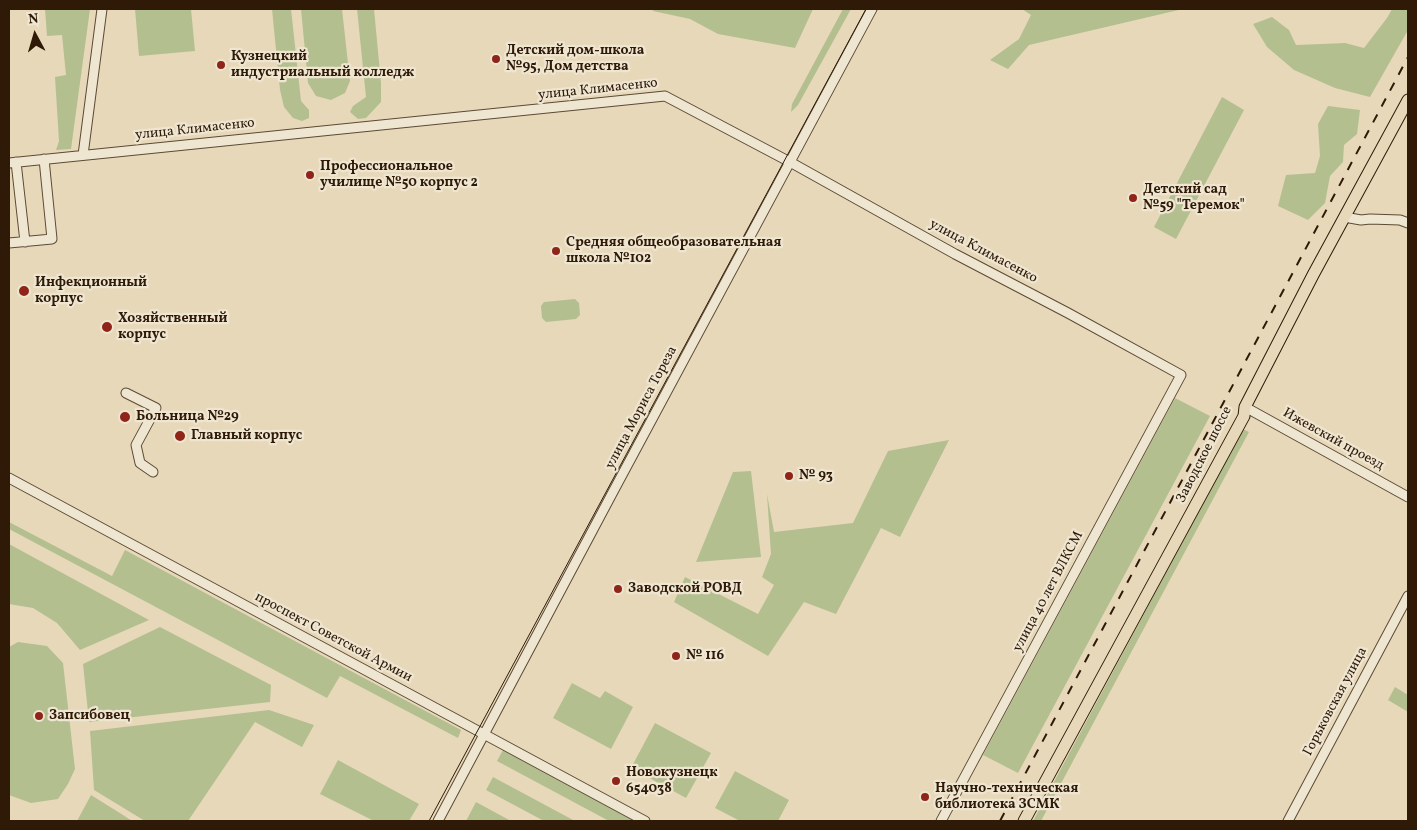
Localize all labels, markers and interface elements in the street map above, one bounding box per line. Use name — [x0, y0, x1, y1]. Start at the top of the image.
north arrow — [10, 10, 60, 60]
text: N — [27, 10, 39, 30]
place label: Детский дом-школа №95, Дом детства — [506, 43, 644, 75]
place label: Кузнецкий индустриальный колледж — [231, 49, 414, 82]
marker: Детский дом-школа №95, Дом детства — [490, 53, 502, 65]
marker: Кузнецкий индустриальный колледж — [215, 59, 227, 71]
street label: улица Климасенко — [537, 75, 659, 105]
street label: улица Климасенко — [134, 115, 256, 145]
place label: Профессиональное училище №50 корпус 2 — [320, 159, 478, 192]
marker: Профессиональное училище №50 корпус 2 — [304, 169, 316, 181]
place label: Детский сад №59 "Теремок" — [1143, 182, 1245, 214]
marker: Детский сад №59 "Теремок" — [1127, 192, 1139, 204]
street label: улица Климасенко — [926, 216, 1040, 288]
place label: Средняя общеобразовательная школа №102 — [566, 235, 781, 268]
marker: Средняя общеобразовательная школа №102 — [550, 245, 562, 257]
place label: Инфекционный корпус — [35, 275, 147, 308]
marker: Инфекционный корпус — [17, 284, 31, 298]
place label: Хозяйственный корпус — [118, 311, 227, 344]
marker: Хозяйственный корпус — [100, 320, 114, 334]
street label: улица Мориса Тореза — [602, 344, 682, 472]
street label: Заводское шоссе — [1173, 404, 1237, 506]
street label: Ижевский проезд — [1280, 405, 1386, 475]
place label: Больница №29 — [136, 409, 239, 425]
marker: Больница №29 — [118, 410, 132, 424]
place label: Главный корпус — [191, 428, 302, 444]
marker: Главный корпус — [173, 429, 187, 443]
place label: № 93 — [799, 468, 833, 484]
marker: № 93 — [783, 470, 795, 482]
street label: улица 40 лет ВЛКСМ — [1010, 529, 1088, 655]
place label: Заводской РОВД — [628, 581, 742, 597]
marker: Заводской РОВД — [612, 583, 624, 595]
street label: проспект Советской Армии — [251, 589, 415, 687]
street label: Горьковская улица — [1300, 645, 1372, 759]
place label: № 116 — [686, 648, 724, 664]
marker: № 116 — [670, 650, 682, 662]
place label: Запсибовец — [49, 708, 130, 724]
marker: Запсибовец — [33, 710, 45, 722]
place label: Новокузнецк 654038 — [626, 765, 718, 798]
marker: Новокузнецк 654038 — [610, 775, 622, 787]
place label: Научно-техническая библиотека ЗСМК — [935, 781, 1078, 814]
marker: Научно-техническая библиотека ЗСМК — [919, 791, 931, 803]

